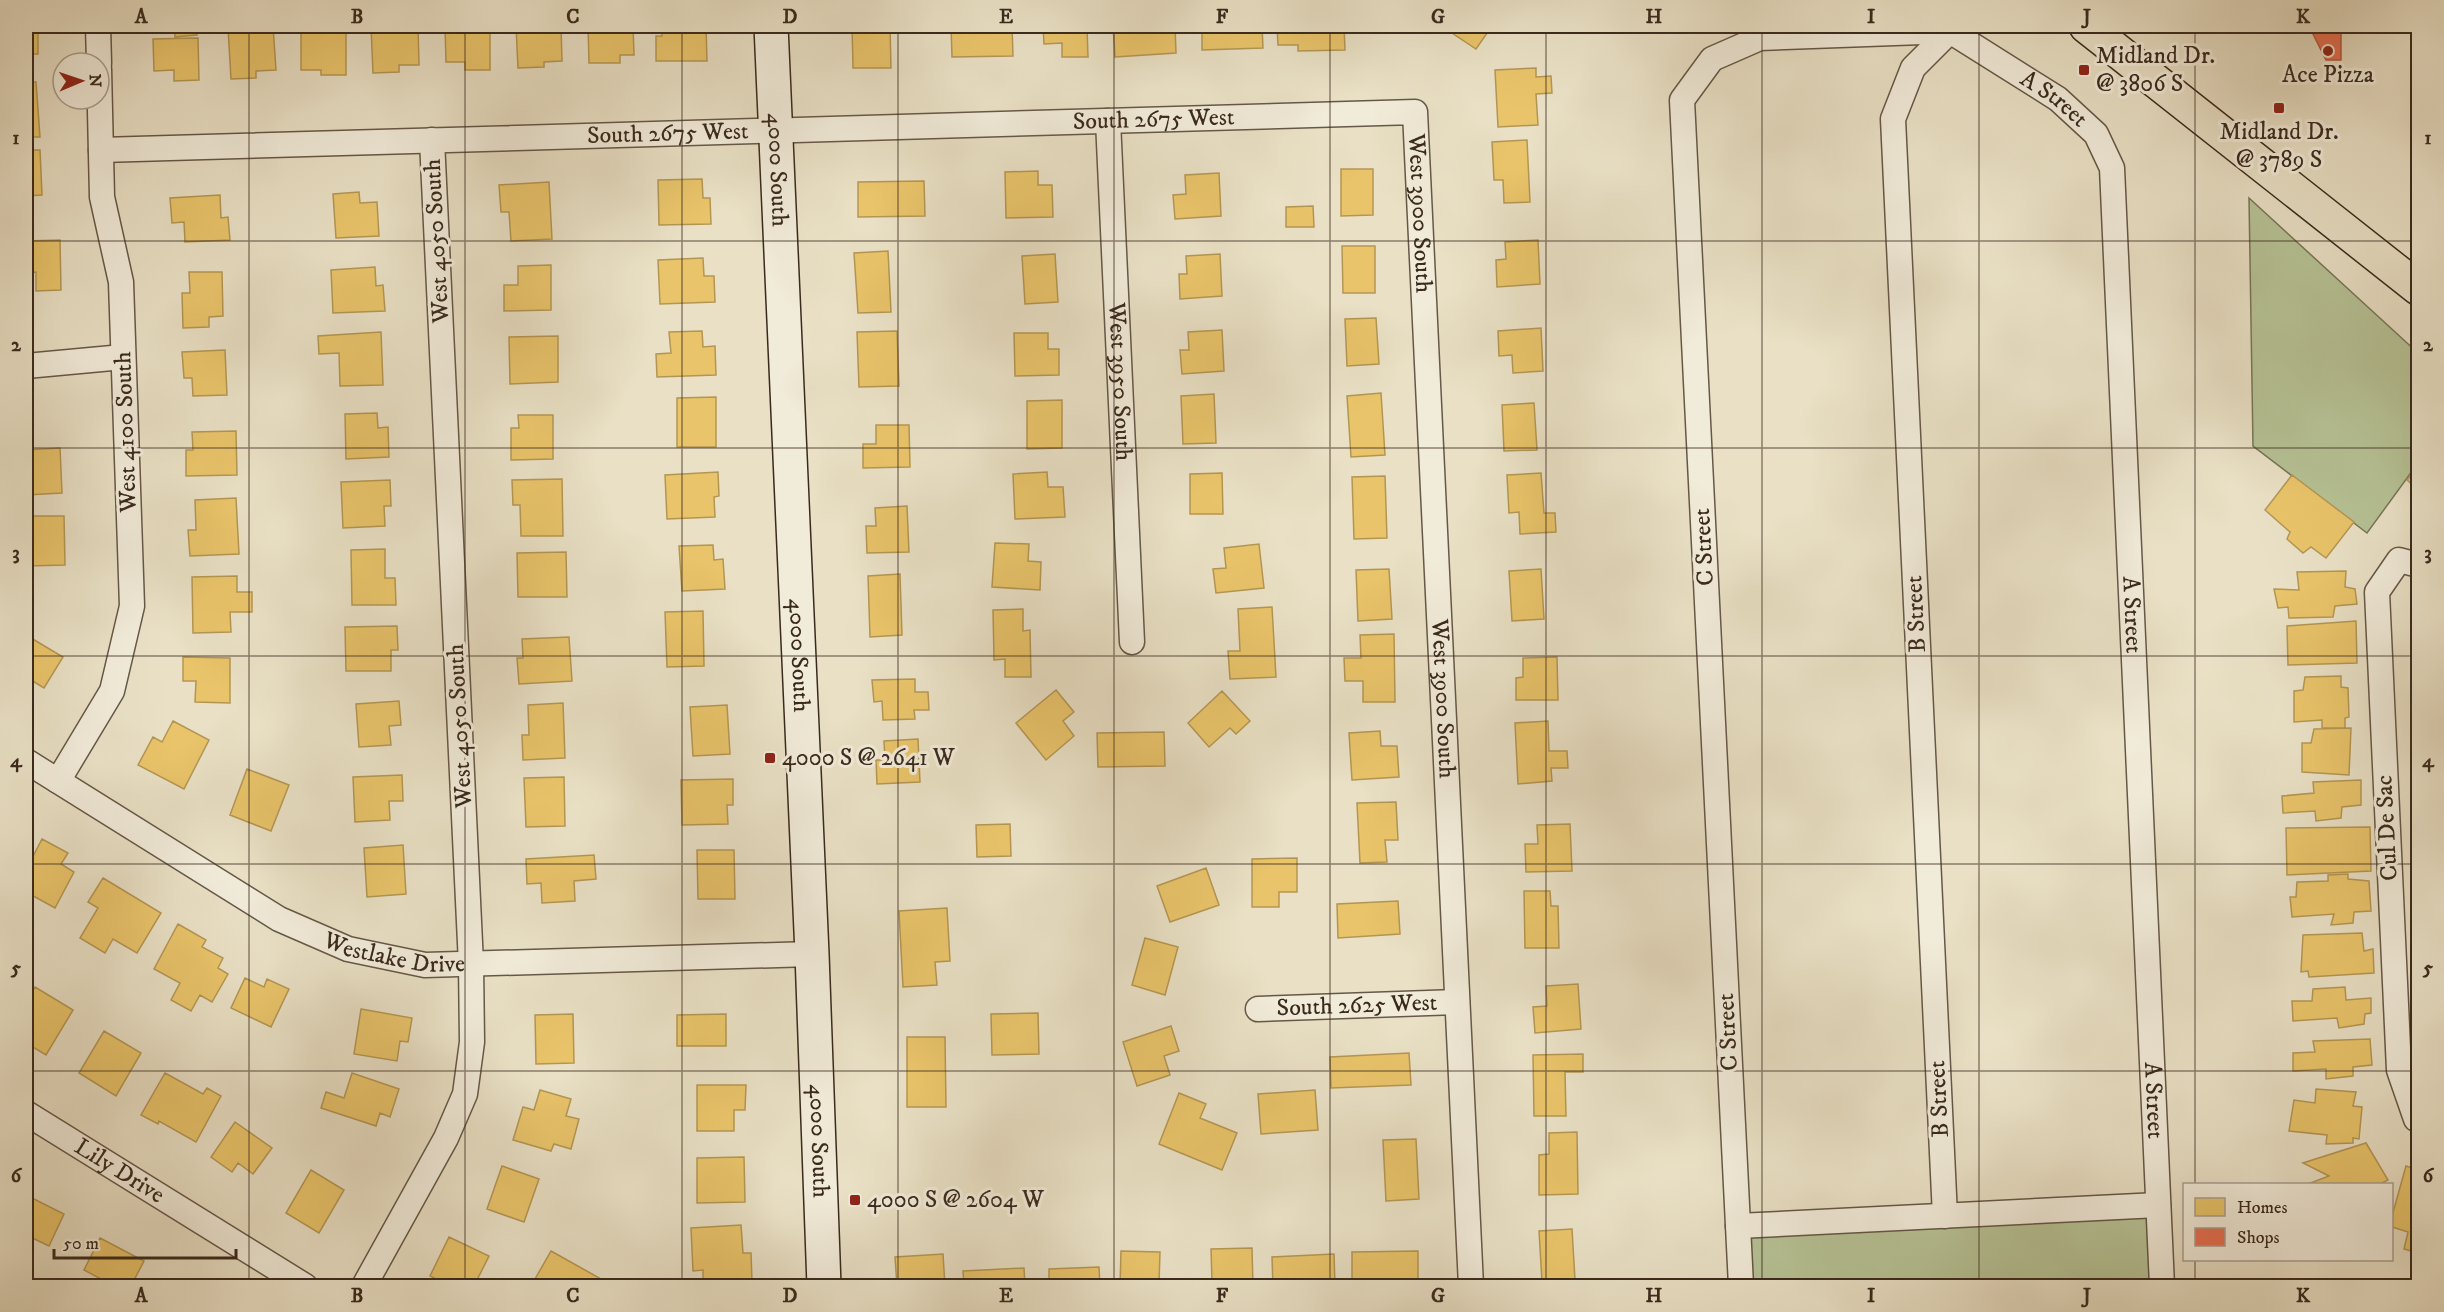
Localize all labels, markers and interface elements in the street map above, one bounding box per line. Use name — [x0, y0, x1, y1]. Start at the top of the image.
text: A — [134, 5, 149, 30]
text: B — [351, 5, 363, 30]
text: C — [566, 5, 580, 30]
text: D — [783, 5, 798, 30]
text: E — [999, 5, 1013, 30]
text: F — [1216, 5, 1229, 30]
text: G — [1431, 5, 1445, 30]
text: H — [1646, 5, 1663, 30]
text: I — [1867, 5, 1875, 30]
text: J — [2081, 5, 2091, 30]
text: K — [2296, 5, 2311, 30]
place label: Midland Dr. @ 3806 S — [2096, 41, 2215, 99]
marker: Ace Pizza — [2321, 44, 2335, 58]
north arrow — [51, 51, 111, 111]
place label: Ace Pizza — [2282, 60, 2375, 90]
marker: Midland Dr. @ 3806 S — [2077, 63, 2091, 77]
street label: A Street — [2014, 64, 2094, 134]
text: N — [85, 74, 105, 87]
marker: Midland Dr. @ 3789 S — [2272, 101, 2286, 115]
street label: South 2675 West — [1072, 102, 1235, 137]
street label: 4000 South — [760, 112, 795, 228]
street label: South 2675 West — [586, 116, 749, 151]
place label: Midland Dr. @ 3789 S — [2219, 117, 2339, 175]
text: 1 — [12, 126, 20, 151]
text: 1 — [2424, 126, 2432, 151]
street label: West 3900 South — [1401, 132, 1439, 294]
street label: West 4050 South — [418, 158, 456, 325]
street label: West 3950 South — [1101, 301, 1139, 462]
text: 2 — [11, 333, 22, 358]
text: 2 — [2423, 333, 2434, 358]
street label: West 4100 South — [108, 350, 144, 514]
street label: C Street — [1687, 507, 1721, 587]
text: 3 — [12, 541, 20, 566]
text: 3 — [2424, 541, 2432, 566]
street label: B Street — [1899, 574, 1933, 653]
street label: A Street — [2115, 576, 2149, 654]
street label: 4000 South — [781, 598, 816, 713]
street label: West 3900 South — [1424, 617, 1462, 780]
street label: West 4050 South — [441, 643, 479, 810]
place label: 4000 S @ 2641 W — [782, 743, 956, 773]
text: 4 — [10, 749, 23, 774]
text: 4 — [2422, 749, 2435, 774]
marker: 4000 S @ 2641 W — [763, 751, 777, 765]
street label: Cul De Sac — [2369, 774, 2405, 882]
street label: Westlake Drive — [318, 925, 465, 981]
text: 5 — [10, 956, 21, 981]
text: 5 — [2422, 956, 2433, 981]
street label: South 2625 West — [1276, 988, 1438, 1023]
street label: C Street — [1711, 992, 1745, 1072]
street label: B Street — [1922, 1059, 1956, 1138]
street label: A Street — [2137, 1061, 2170, 1140]
street label: 4000 South — [802, 1084, 836, 1199]
street label: Lily Drive — [69, 1132, 170, 1210]
text: 6 — [11, 1164, 23, 1189]
text: 6 — [2423, 1164, 2435, 1189]
legend — [2183, 1183, 2393, 1261]
place label: 4000 S @ 2604 W — [867, 1185, 1045, 1215]
marker: 4000 S @ 2604 W — [848, 1193, 862, 1207]
text: Homes — [2237, 1197, 2288, 1219]
scale bar — [54, 1222, 236, 1260]
text: Shops — [2237, 1227, 2280, 1249]
text: 50 m — [63, 1233, 99, 1255]
text: A — [134, 1284, 149, 1309]
text: B — [351, 1284, 363, 1309]
text: C — [566, 1284, 580, 1309]
text: D — [783, 1284, 798, 1309]
text: E — [999, 1284, 1013, 1309]
text: F — [1216, 1284, 1229, 1309]
text: G — [1431, 1284, 1445, 1309]
text: H — [1646, 1284, 1663, 1309]
text: I — [1867, 1284, 1875, 1309]
text: J — [2081, 1284, 2091, 1309]
text: K — [2296, 1284, 2311, 1309]

